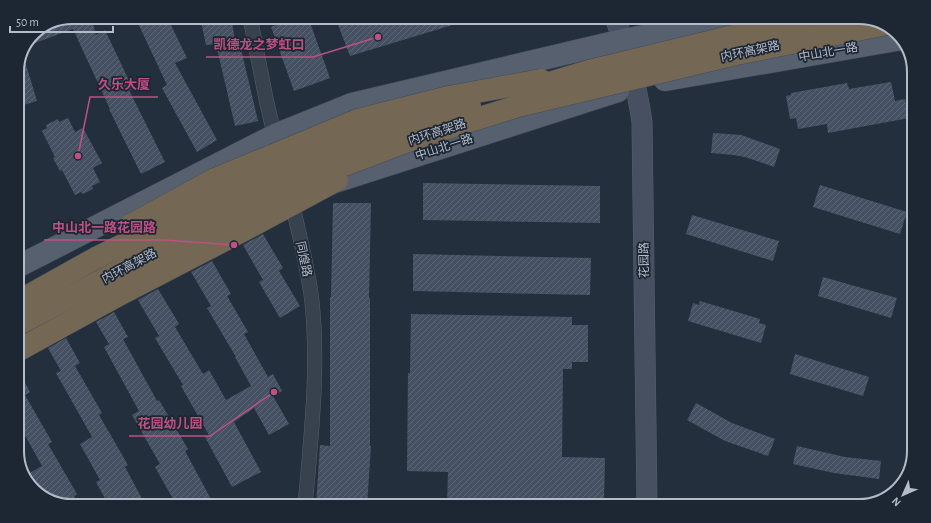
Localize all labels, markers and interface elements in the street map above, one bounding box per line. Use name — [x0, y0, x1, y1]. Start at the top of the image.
scale bar — [10, 8, 113, 34]
text: 50 m — [16, 16, 39, 28]
callout: 凯德龙之梦虹口 — [206, 32, 313, 57]
text: 凯德龙之梦虹口 — [213, 37, 305, 52]
street label: 内环高架路 — [719, 38, 781, 63]
street label: 中山北一路 — [797, 40, 859, 63]
callout: 久乐大厦 — [90, 72, 158, 97]
text: 久乐大厦 — [98, 77, 150, 92]
street label: 内环高架路 — [406, 116, 467, 147]
street label: 中山北一路 — [413, 131, 474, 162]
callout: 中山北一路花园路 — [44, 215, 164, 240]
text: 中山北一路花园路 — [52, 220, 156, 235]
street label: 同煌路 — [294, 240, 315, 278]
street label: 花园路 — [637, 242, 650, 278]
street label: 内环高架路 — [99, 246, 158, 285]
callout: 花园幼儿园 — [129, 411, 210, 436]
text: 花园幼儿园 — [137, 416, 203, 431]
north arrow — [883, 475, 923, 515]
text: N — [890, 495, 903, 508]

